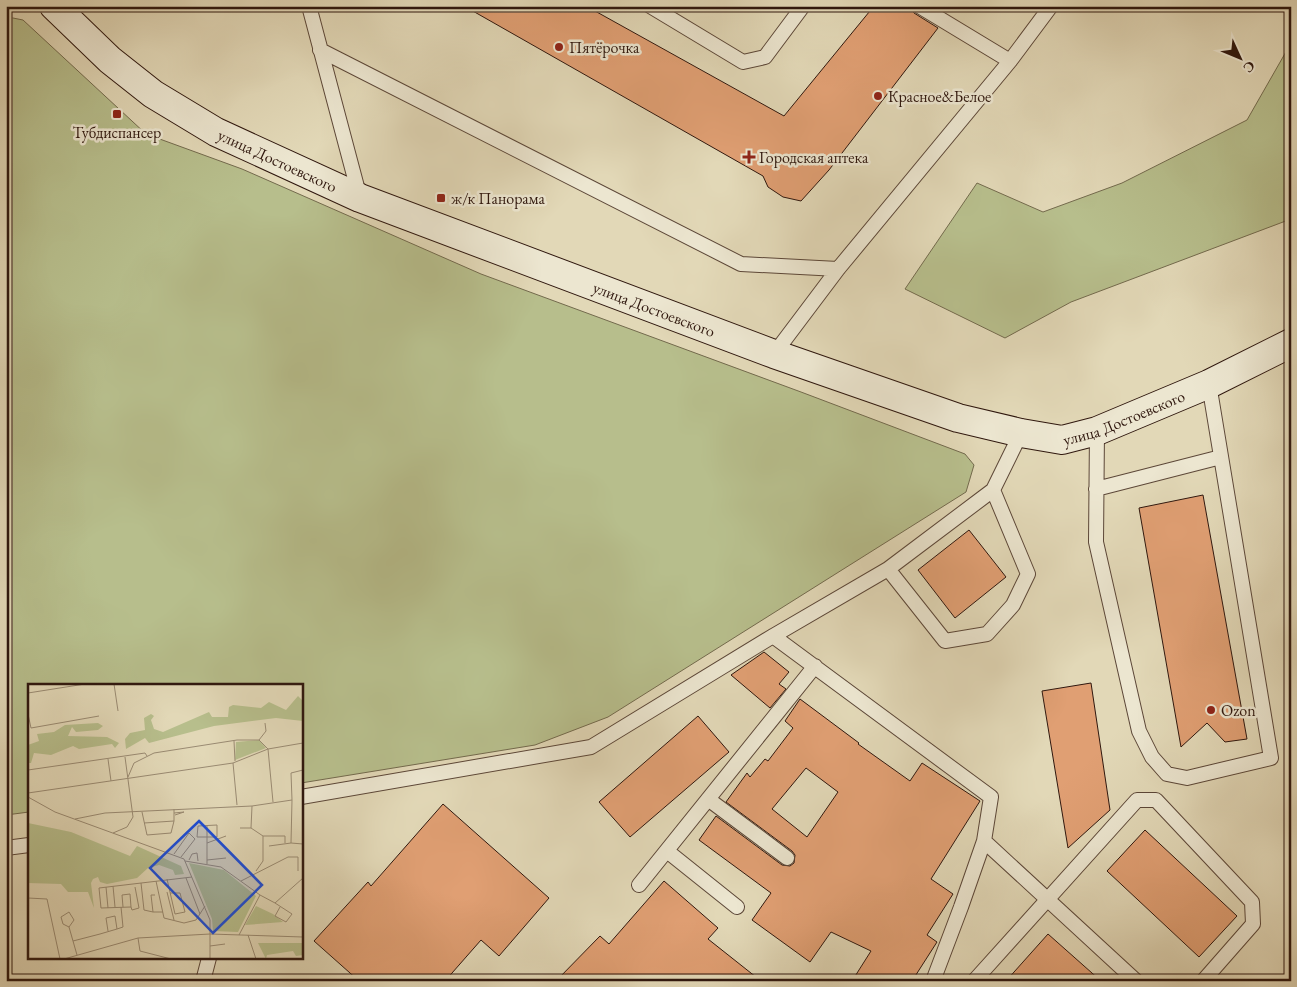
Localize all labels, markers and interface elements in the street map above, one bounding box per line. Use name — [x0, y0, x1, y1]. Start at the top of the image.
north arrow — [1214, 32, 1264, 82]
place label: Пятёрочка — [569, 37, 640, 58]
marker: Пятёрочка — [553, 41, 565, 53]
text: С — [1239, 57, 1259, 77]
place label: Красное&Белое — [888, 86, 991, 107]
marker: Красное&Белое — [872, 90, 884, 102]
marker: Тубдиспансер — [111, 108, 123, 120]
place label: Тубдиспансер — [73, 122, 161, 143]
street label: улица Достоевского — [215, 124, 341, 197]
place label: Городская аптека — [759, 147, 869, 168]
marker: Городская аптека — [743, 151, 755, 163]
place label: ж/к Панорама — [451, 188, 546, 209]
marker: ж/к Панорама — [435, 192, 447, 204]
street label: улица Достоевского — [590, 276, 718, 341]
street label: улица Достоевского — [1061, 385, 1188, 450]
inset map — [28, 684, 302, 960]
place label: Ozon — [1221, 700, 1256, 721]
marker: Ozon — [1205, 704, 1217, 716]

